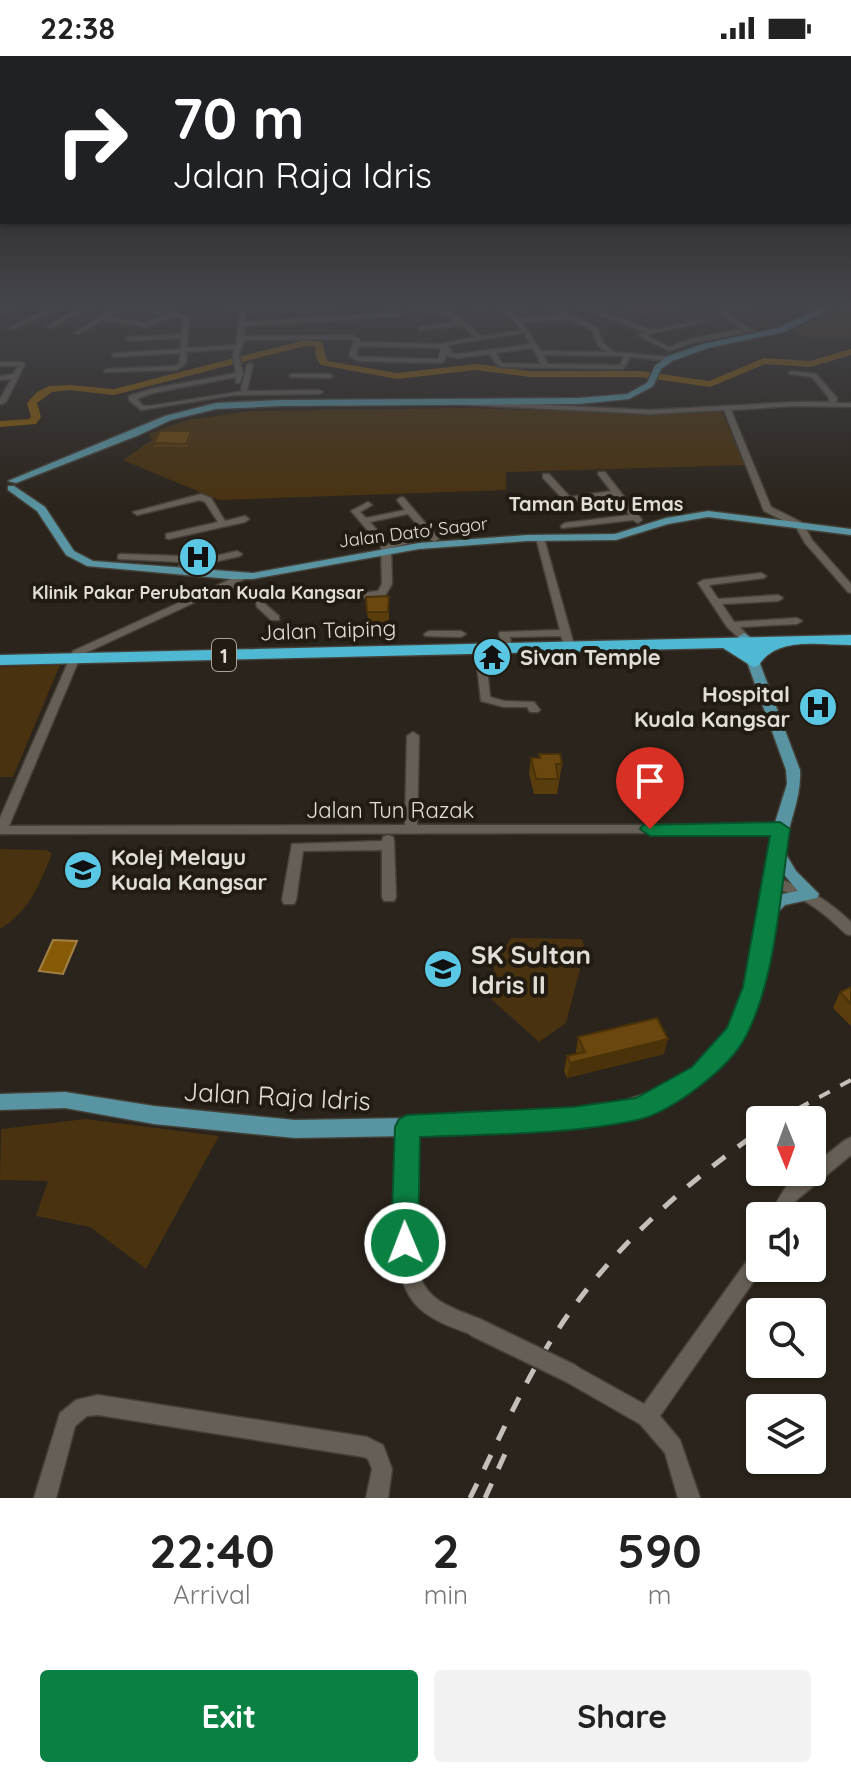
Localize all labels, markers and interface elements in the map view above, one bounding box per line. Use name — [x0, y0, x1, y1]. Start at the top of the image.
text: 22:38 — [40, 9, 115, 47]
text: 70 m — [172, 83, 304, 153]
icon: right — [40, 88, 144, 192]
text: Jalan Raja Idris — [172, 152, 432, 197]
district label: Taman Batu Emas — [509, 491, 683, 516]
street label: Jalan Dato' Sagor — [337, 511, 489, 553]
hospital icon: Klinik Pakar Perubatan Kuala Kangsar — [177, 536, 219, 578]
place label: Klinik Pakar Perubatan Kuala Kangsar — [32, 581, 364, 604]
street label: Jalan Taiping — [259, 614, 397, 646]
temple icon: Sivan Temple — [471, 636, 513, 678]
road number: 1 — [212, 639, 236, 671]
place label: Sivan Temple — [520, 643, 661, 671]
place label: Hospital Kuala Kangsar — [634, 680, 790, 733]
hospital icon: Hospital Kuala Kangsar — [797, 686, 839, 728]
pin — [616, 747, 684, 829]
icon: arrive — [628, 759, 672, 803]
street label: Jalan Tun Razak — [306, 796, 474, 824]
place label: Kolej Melayu Kuala Kangsar — [111, 843, 268, 896]
school or university icon: Kolej Melayu Kuala Kangsar — [62, 849, 104, 891]
place label: SK Sultan Idris II — [471, 938, 591, 1001]
school or university icon: SK Sultan Idris II — [422, 948, 464, 990]
street label: Jalan Raja Idris — [182, 1075, 372, 1117]
north arrow — [746, 1106, 826, 1186]
map controls — [746, 1106, 826, 1474]
position arrow — [363, 1201, 447, 1285]
button: sound — [746, 1202, 826, 1282]
button: search — [746, 1298, 826, 1378]
button: layers — [746, 1394, 826, 1474]
text: 22:40 — [149, 1520, 275, 1580]
text: 2 — [432, 1520, 460, 1580]
text: 590 — [617, 1520, 702, 1580]
text: Arrival — [173, 1578, 251, 1611]
text: min — [424, 1578, 468, 1611]
text: m — [648, 1578, 671, 1611]
button: Exit — [40, 1670, 418, 1762]
button: Share — [434, 1670, 811, 1762]

